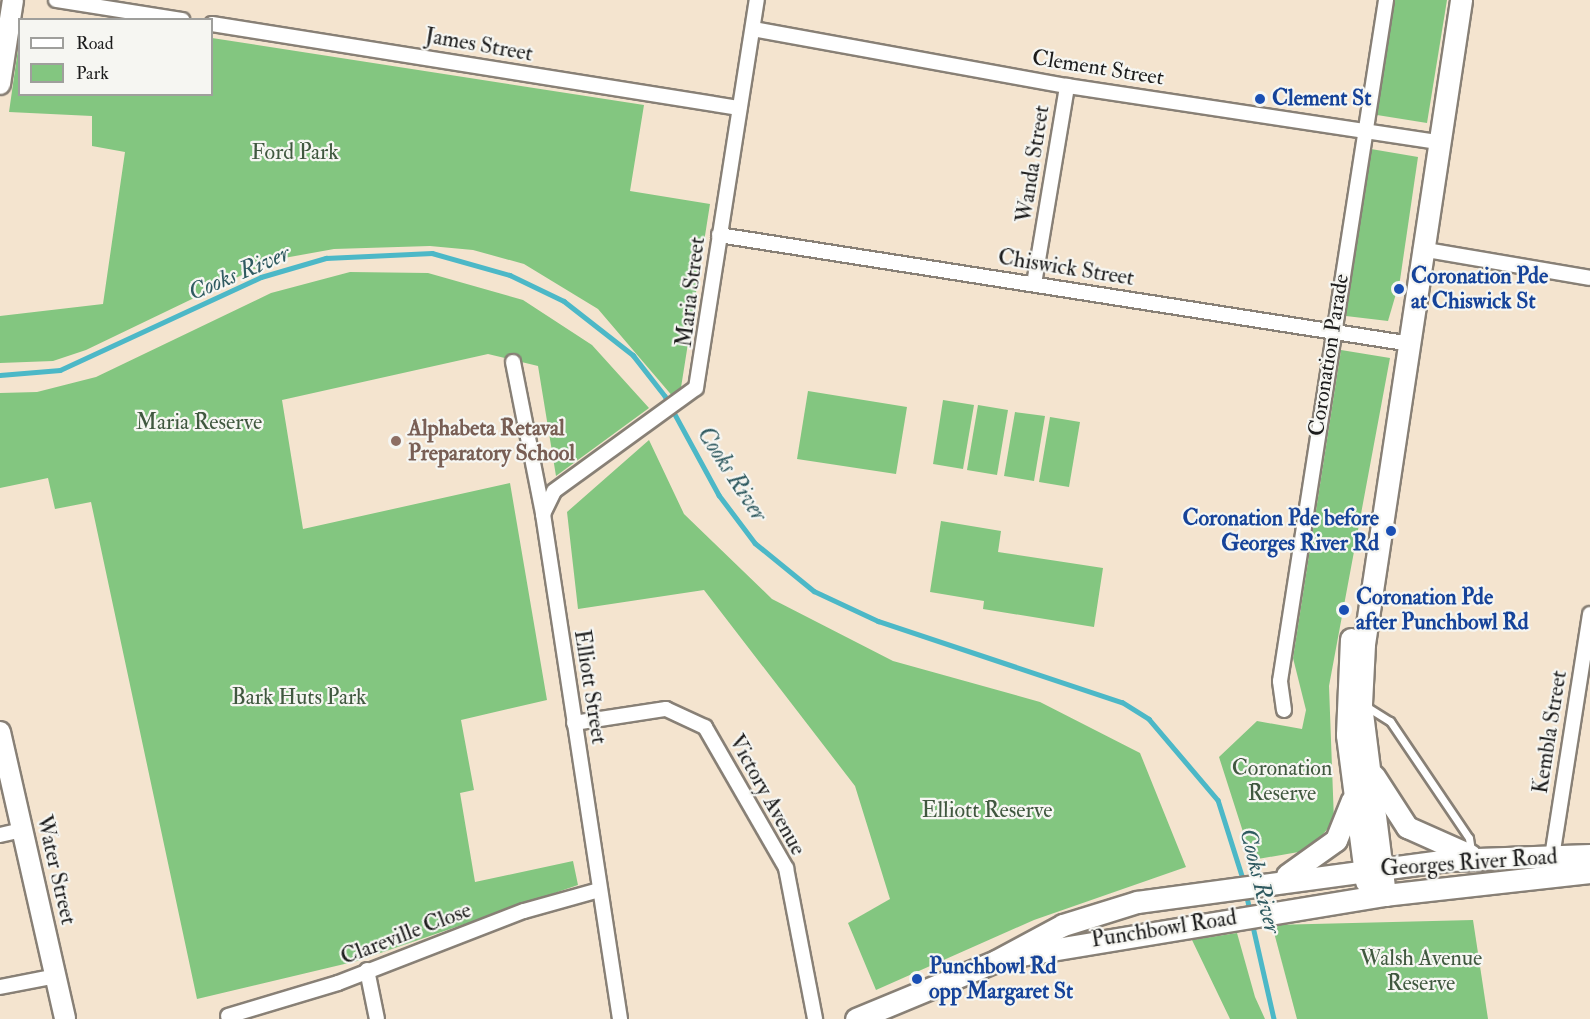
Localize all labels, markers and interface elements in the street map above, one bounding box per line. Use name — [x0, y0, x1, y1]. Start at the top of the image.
legend — [18, 18, 213, 96]
street label: James Street — [423, 23, 535, 67]
text: Road — [76, 32, 114, 55]
street label: Clement Street — [1030, 45, 1166, 91]
text: Park — [76, 62, 109, 85]
place label: Clement St — [1272, 86, 1371, 112]
marker: Clement St — [1253, 92, 1267, 106]
street label: Wanda Street — [1011, 104, 1055, 224]
park label: Ford Park — [251, 140, 339, 166]
street label: Maria Street — [671, 235, 711, 349]
water label: Cooks River — [184, 239, 294, 307]
street label: Chiswick Street — [996, 244, 1136, 292]
place label: Coronation Pde at Chiswick St — [1411, 263, 1548, 314]
street label: Coronation Parade — [1303, 272, 1355, 438]
marker: Coronation Pde at Chiswick St — [1392, 282, 1406, 296]
park label: Maria Reserve — [136, 410, 262, 436]
place label: Alphabeta Retaval Preparatory School — [408, 415, 575, 466]
water label: Cooks River — [691, 421, 773, 527]
marker: Alphabeta Retaval Preparatory School — [389, 434, 403, 448]
place label: Coronation Pde before Georges River Rd — [1182, 505, 1379, 556]
marker: Coronation Pde before Georges River Rd — [1384, 524, 1398, 538]
place label: Coronation Pde after Punchbowl Rd — [1356, 584, 1529, 636]
marker: Coronation Pde after Punchbowl Rd — [1337, 603, 1351, 617]
street label: Elliott Street — [568, 628, 612, 746]
street label: Kembla Street — [1527, 669, 1573, 795]
park label: Bark Huts Park — [231, 685, 367, 711]
street label: Victory Avenue — [723, 730, 811, 860]
park label: Coronation Reserve — [1232, 755, 1332, 806]
park label: Elliott Reserve — [922, 798, 1052, 824]
street label: Water Street — [31, 813, 81, 927]
water label: Cooks River — [1233, 826, 1287, 936]
street label: Georges River Road — [1380, 844, 1558, 882]
street label: Clareville Close — [337, 897, 475, 971]
street label: Punchbowl Road — [1089, 904, 1239, 954]
park label: Walsh Avenue Reserve — [1360, 945, 1482, 996]
place label: Punchbowl Rd opp Margaret St — [929, 953, 1073, 1004]
marker: Punchbowl Rd opp Margaret St — [910, 972, 924, 986]

